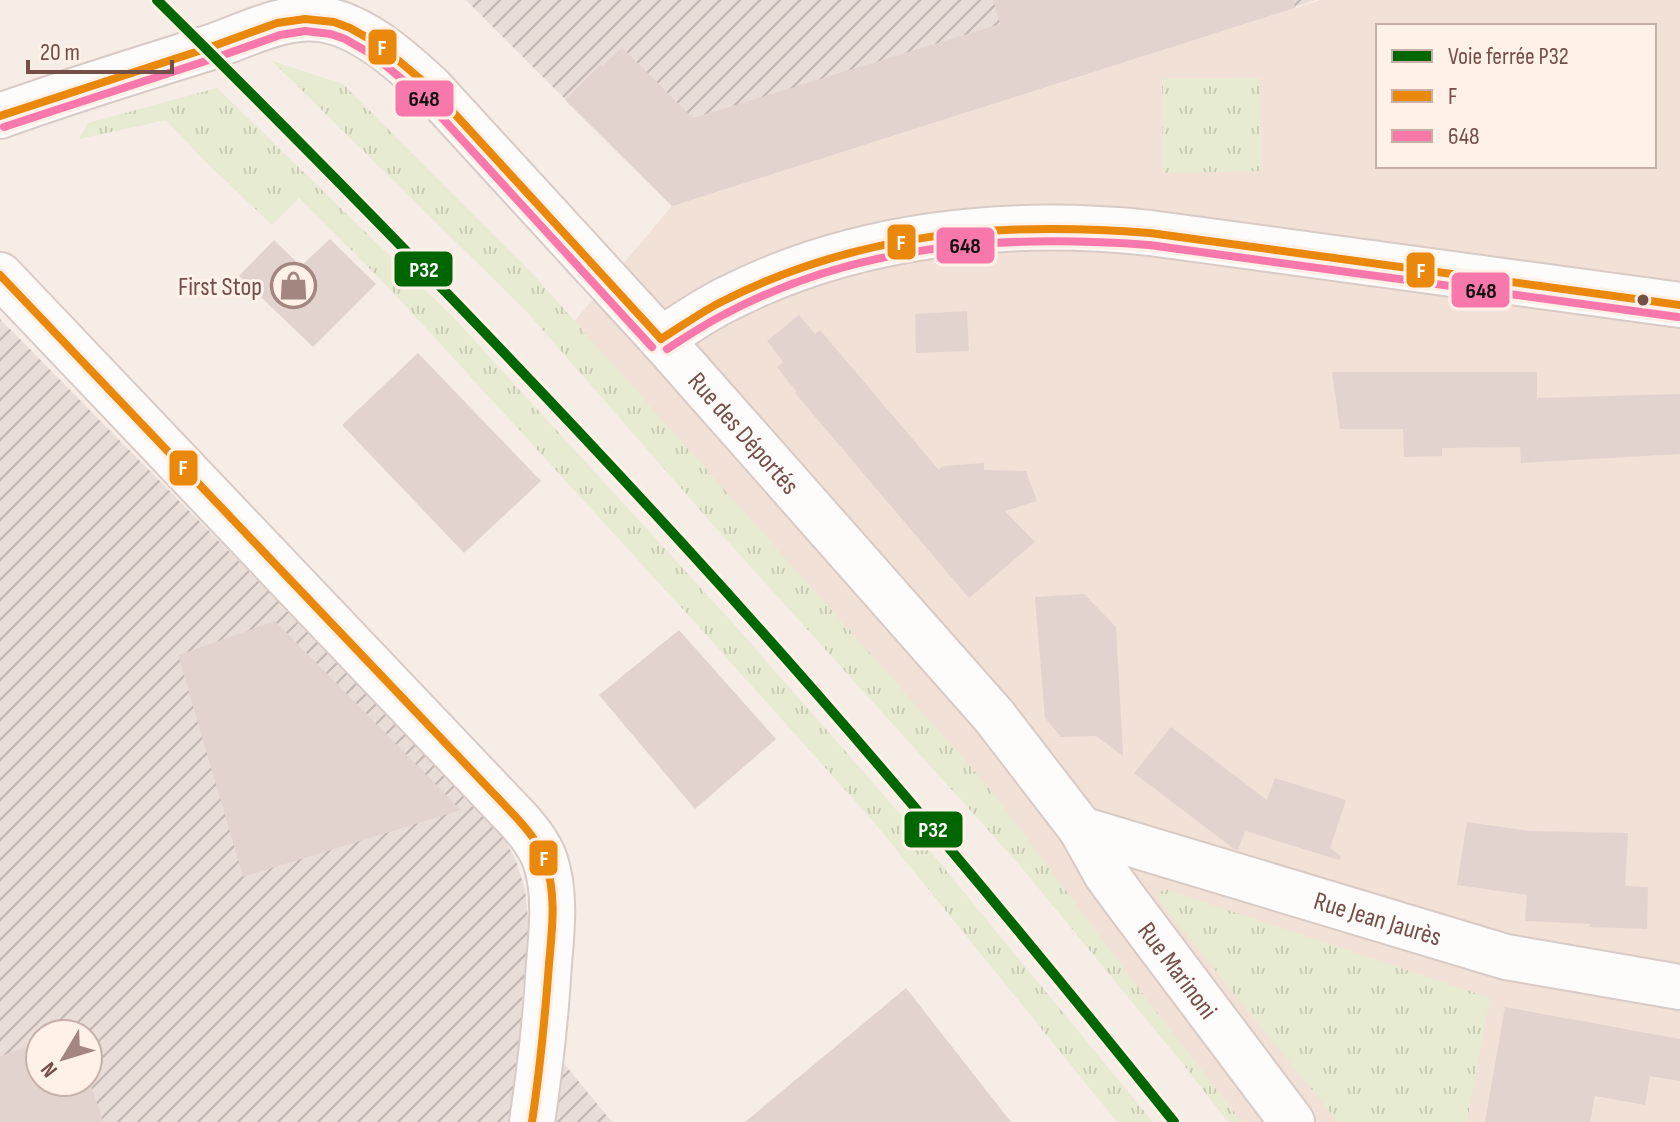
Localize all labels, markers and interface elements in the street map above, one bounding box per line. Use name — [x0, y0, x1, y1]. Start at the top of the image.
scale bar — [28, 24, 172, 74]
legend — [1376, 24, 1656, 168]
line badge: F — [367, 28, 398, 66]
text: F — [377, 35, 387, 62]
text: 20 m — [40, 38, 80, 67]
text: Voie ferrée P32 — [1448, 42, 1569, 71]
line badge: 648 — [394, 79, 455, 118]
text: F — [1448, 82, 1457, 111]
text: 648 — [408, 86, 440, 113]
text: 648 — [1448, 122, 1480, 151]
line badge: F — [886, 223, 917, 261]
line badge: 648 — [935, 226, 996, 265]
text: F — [896, 230, 906, 257]
text: 648 — [949, 233, 981, 260]
line badge: P32 — [393, 250, 454, 288]
line badge: F — [1405, 251, 1436, 289]
text: P32 — [409, 257, 439, 284]
text: F — [1416, 258, 1426, 285]
shop icon: First Stop — [269, 262, 317, 310]
line badge: 648 — [1450, 271, 1511, 309]
place label: First Stop — [178, 272, 262, 303]
text: 648 — [1465, 278, 1497, 305]
unlabelled marker — [1635, 292, 1651, 308]
street label: Rue des Déportés — [681, 366, 805, 501]
line badge: F — [168, 449, 199, 487]
text: F — [178, 455, 188, 482]
line badge: P32 — [903, 810, 964, 849]
text: P32 — [918, 817, 948, 844]
line badge: F — [528, 839, 559, 877]
text: F — [539, 846, 549, 873]
street label: Rue Jean Jaurès — [1310, 886, 1445, 954]
street label: Rue Marinoni — [1130, 917, 1223, 1026]
north arrow — [24, 1018, 104, 1098]
text: N — [35, 1056, 64, 1082]

